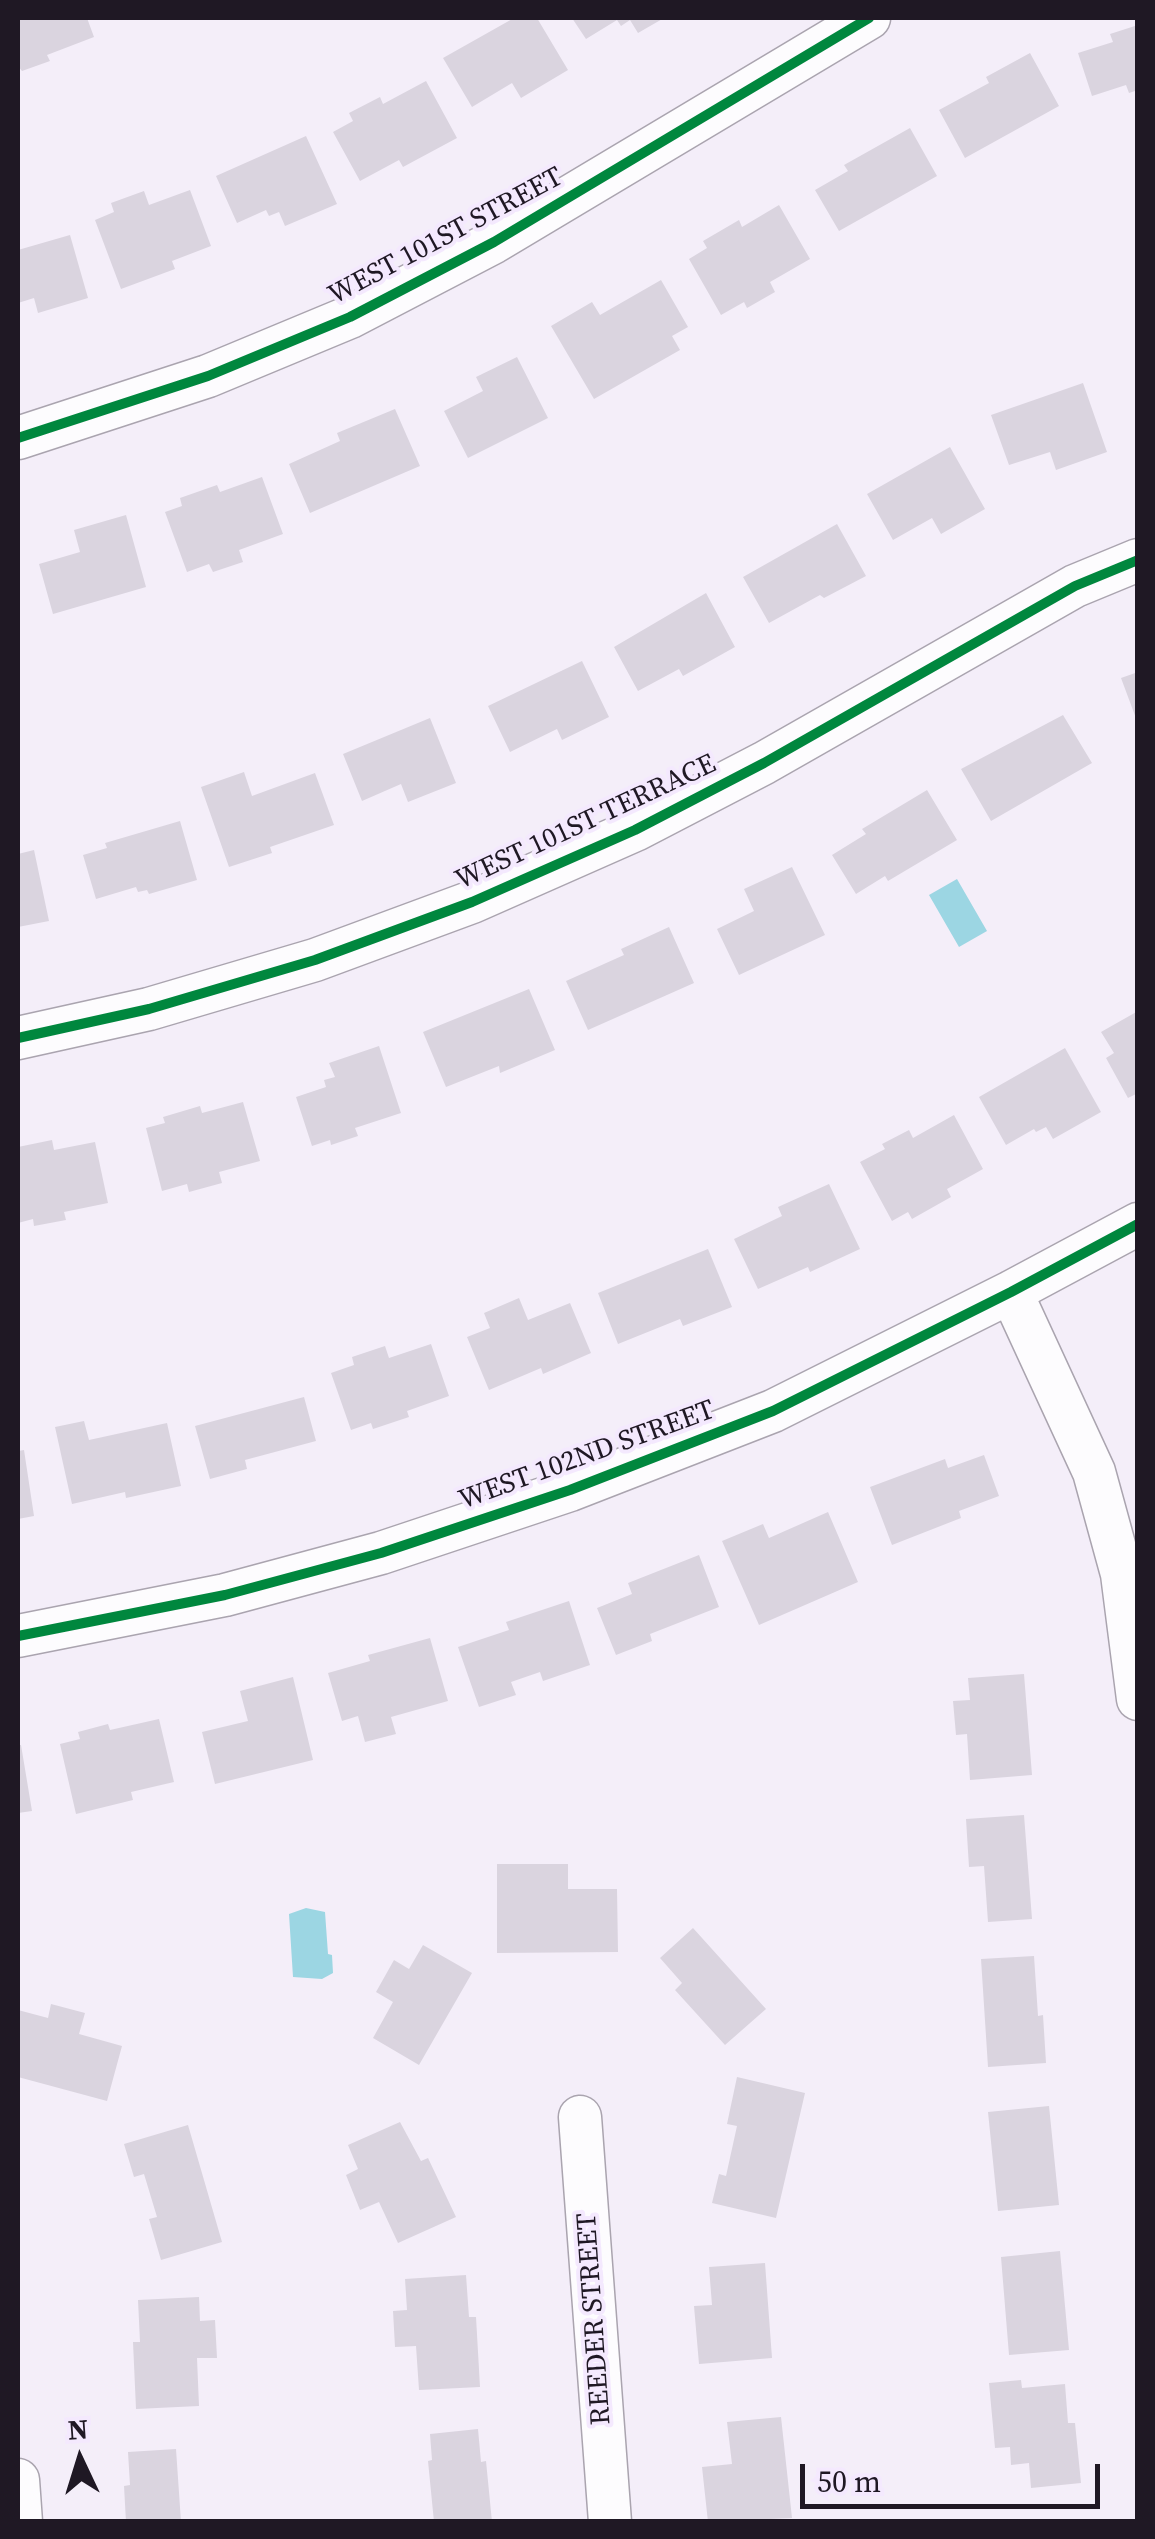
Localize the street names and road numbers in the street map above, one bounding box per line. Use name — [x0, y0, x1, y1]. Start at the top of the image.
street label: WEST 101ST STREET — [323, 161, 569, 313]
street label: WEST 101ST TERRACE — [450, 748, 722, 898]
street label: WEST 102ND STREET — [454, 1394, 720, 1518]
street label: REEDER STREET — [571, 2212, 619, 2426]

